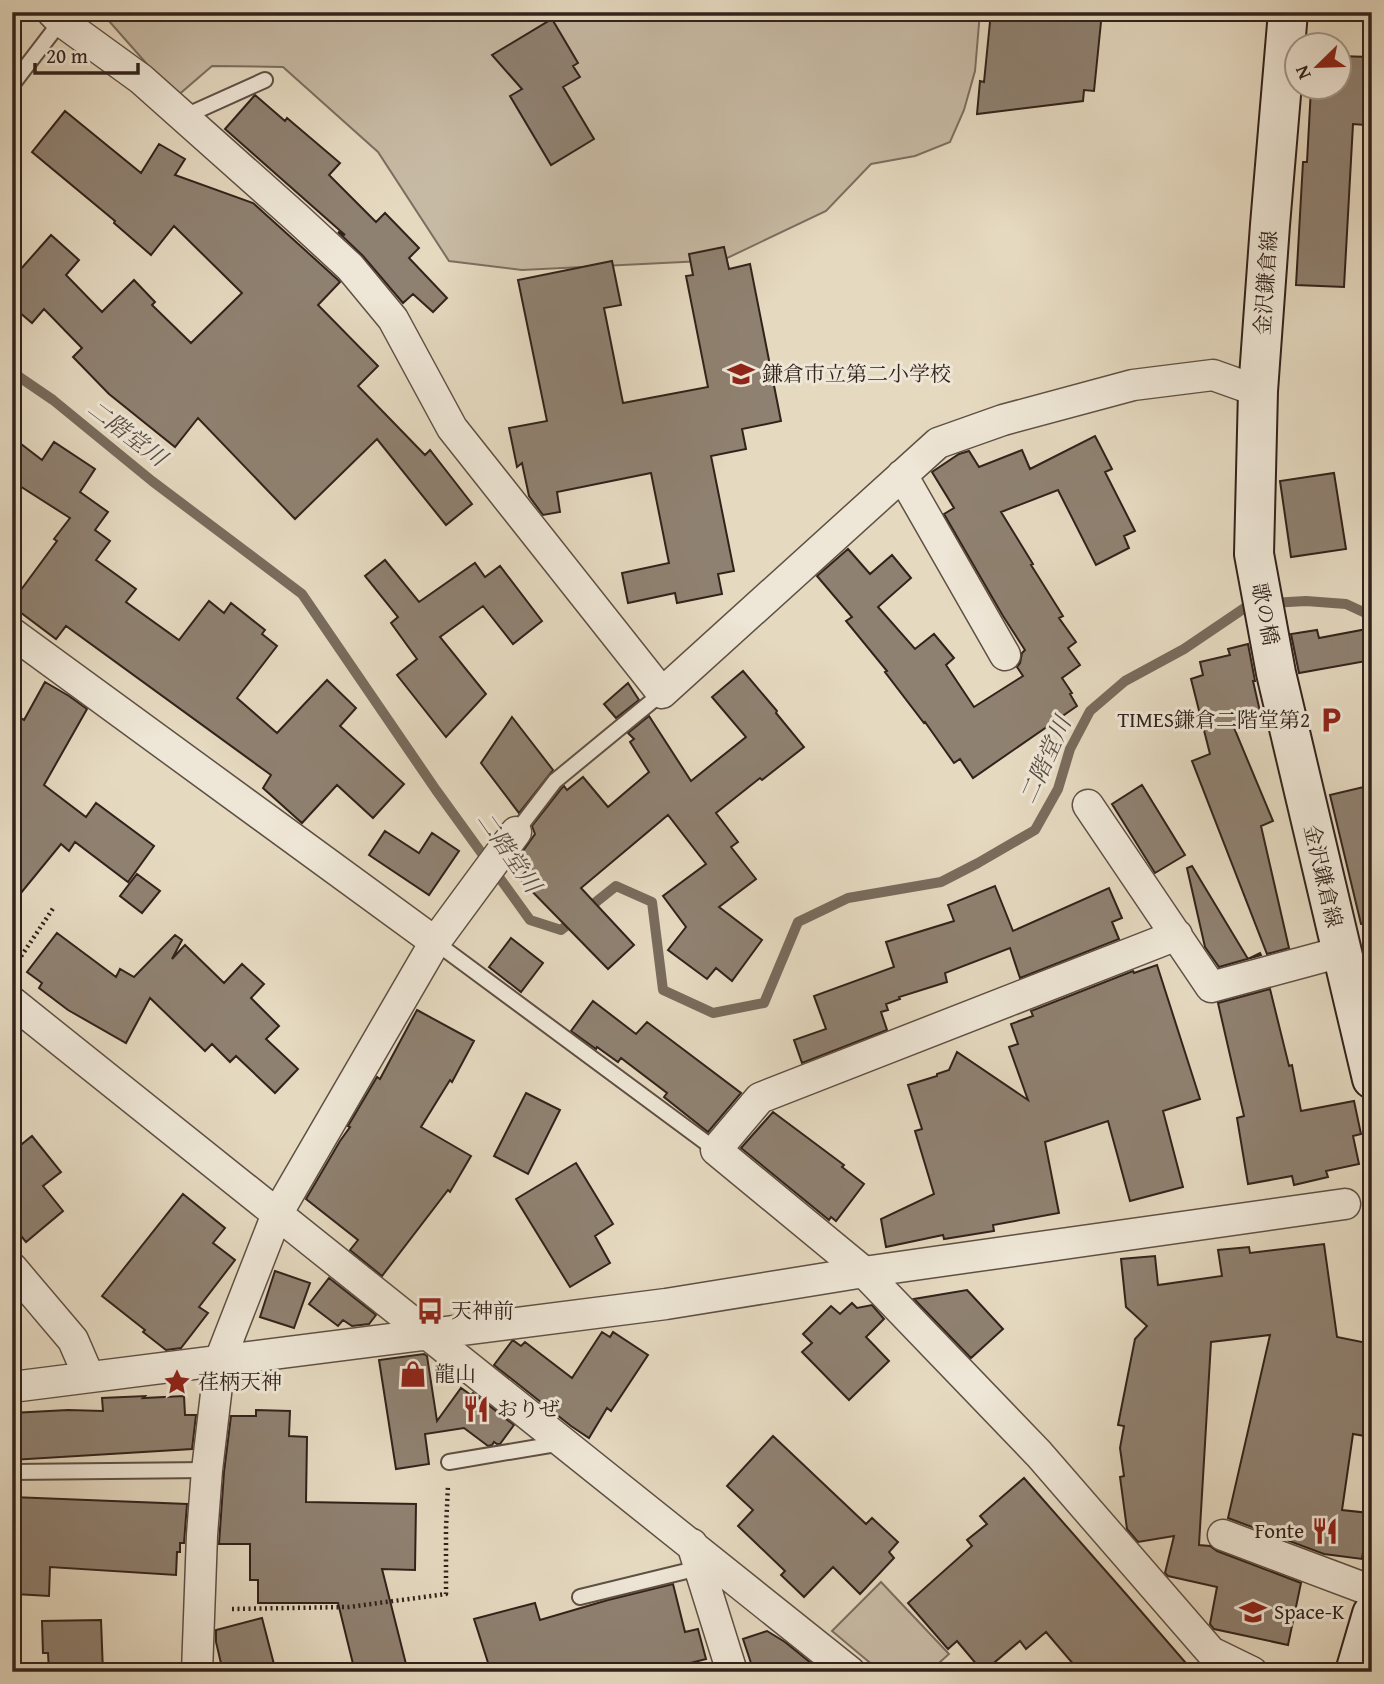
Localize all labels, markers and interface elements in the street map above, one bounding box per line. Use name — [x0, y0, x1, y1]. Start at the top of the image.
scale bar — [35, 32, 138, 76]
north arrow — [1282, 32, 1352, 102]
text: 20 m — [46, 40, 88, 71]
text: N — [1287, 61, 1318, 84]
street label: 金沢鎌倉線 — [1246, 230, 1285, 336]
place label: 鎌倉市立第二小学校 — [762, 358, 951, 389]
school or university icon: 鎌倉市立第二小学校 — [726, 359, 756, 389]
water label: 二階堂川 — [81, 392, 176, 475]
street label: 歌の橋 — [1244, 580, 1287, 648]
place label: TIMES鎌倉二階堂第2 — [1118, 704, 1310, 735]
parking icon: TIMES鎌倉二階堂第2 — [1316, 705, 1346, 735]
water label: 二階堂川 — [1011, 708, 1080, 809]
water label: 二階堂川 — [470, 805, 551, 901]
street label: 金沢鎌倉線 — [1297, 821, 1350, 931]
place label: 天神前 — [451, 1295, 514, 1326]
bus stop icon: 天神前 — [415, 1296, 445, 1326]
place label: 龍山 — [434, 1358, 476, 1389]
shop icon: 龍山 — [398, 1359, 428, 1389]
place label: 荏柄天神 — [198, 1366, 282, 1397]
place icon: 荏柄天神 — [162, 1367, 192, 1397]
place label: おりぜ — [497, 1393, 560, 1424]
restaurant icon: おりぜ — [461, 1394, 491, 1424]
place label: Fonte — [1255, 1515, 1304, 1546]
restaurant icon: Fonte — [1310, 1516, 1340, 1546]
place label: Space-K — [1274, 1596, 1345, 1627]
school or university icon: Space-K — [1238, 1597, 1268, 1627]

